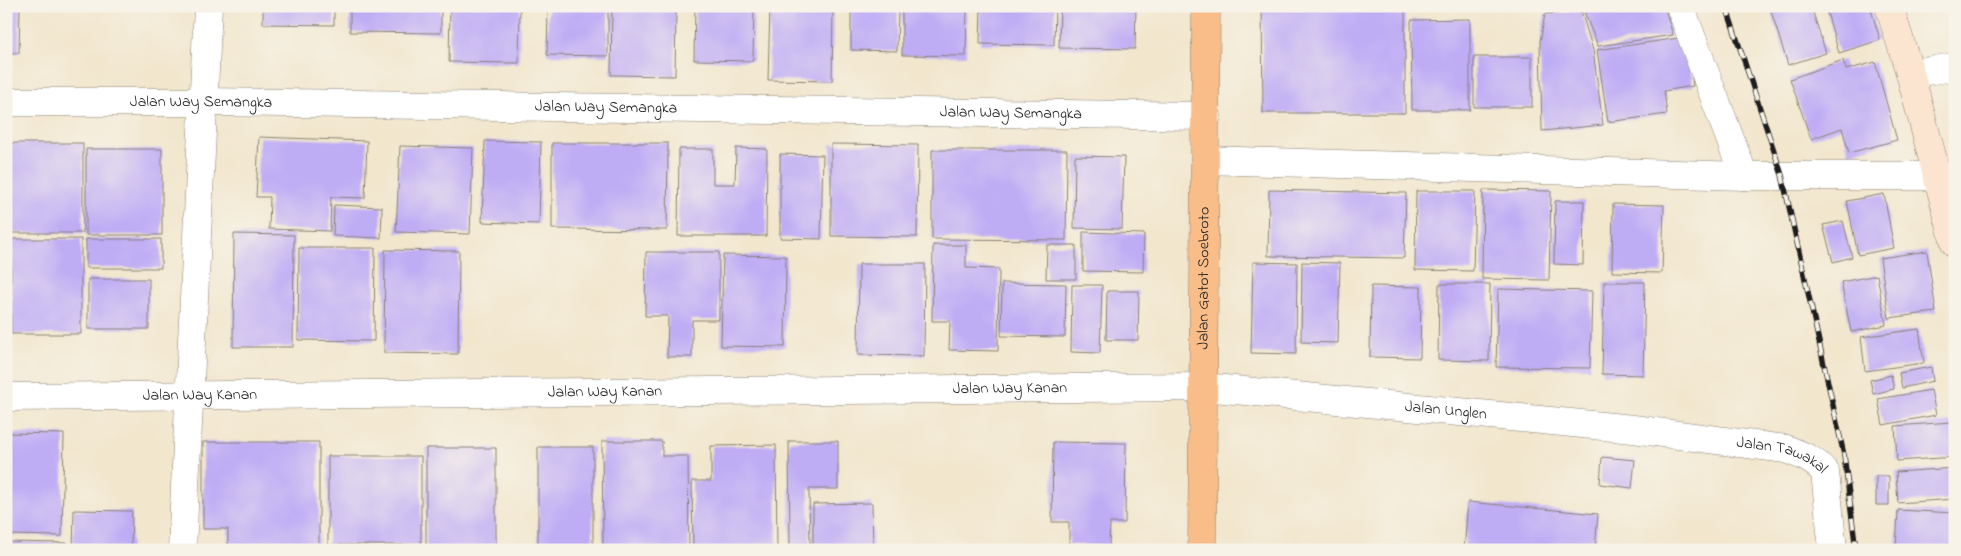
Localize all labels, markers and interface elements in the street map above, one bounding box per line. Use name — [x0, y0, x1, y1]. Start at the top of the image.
street label: Jalan Way Semangka — [130, 90, 272, 115]
street label: Jalan Way Semangka — [535, 95, 677, 121]
street label: Jalan Way Semangka — [940, 100, 1082, 126]
street label: Jalan Gatot Soebroto — [1191, 207, 1217, 349]
street label: Jalan Way Kanan — [953, 376, 1067, 401]
street label: Jalan Way Kanan — [548, 380, 662, 404]
street label: Jalan Way Kanan — [143, 383, 257, 408]
street label: Jalan Unglen — [1404, 395, 1488, 427]
street label: Jalan Tawakal — [1735, 431, 1834, 480]

